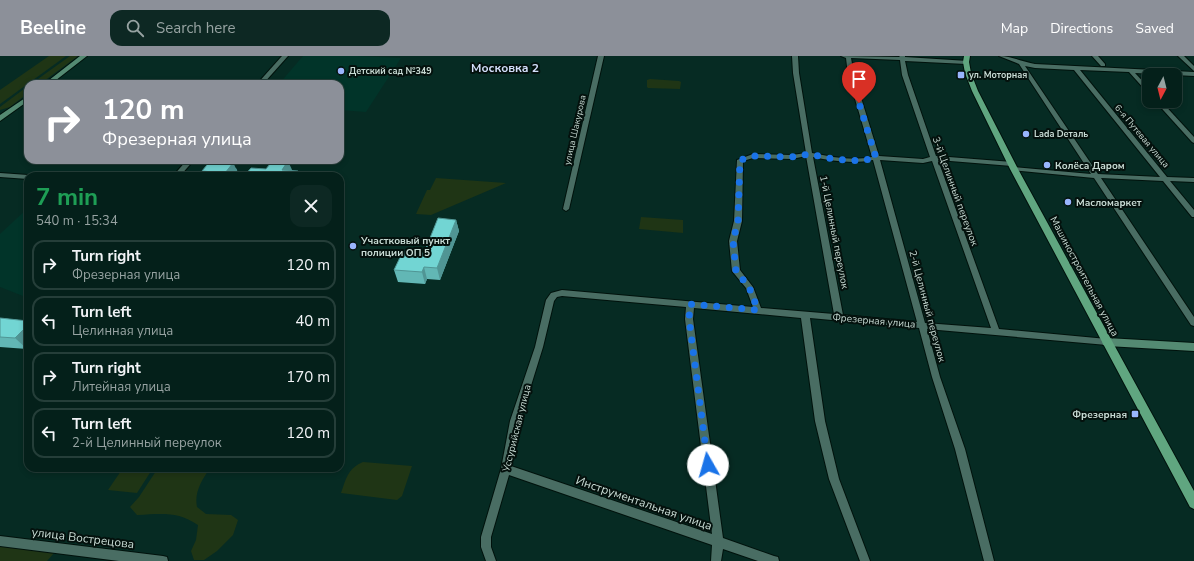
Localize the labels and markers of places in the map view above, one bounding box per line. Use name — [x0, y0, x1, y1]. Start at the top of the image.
pin — [842, 62, 876, 103]
place label: Детский сад №349 — [349, 65, 432, 77]
marker: Детский сад №349 — [336, 66, 346, 76]
place label: ул. Моторная — [969, 69, 1027, 81]
marker: ул. Моторная — [956, 70, 966, 80]
place label: Lada Dеталь — [1034, 128, 1088, 140]
marker: Lada Dеталь — [1021, 129, 1031, 139]
place label: Колёса Даром — [1055, 159, 1125, 173]
marker: Колёса Даром — [1042, 160, 1052, 170]
place label: Масломаркет — [1076, 196, 1142, 210]
marker: Масломаркет — [1063, 197, 1073, 207]
place label: Участковый пункт полиции ОП 5 — [360, 234, 450, 260]
marker: Участковый пункт полиции ОП 5 — [348, 241, 358, 251]
place label: Фрезерная — [1072, 408, 1127, 422]
marker: Фрезерная — [1130, 409, 1140, 419]

